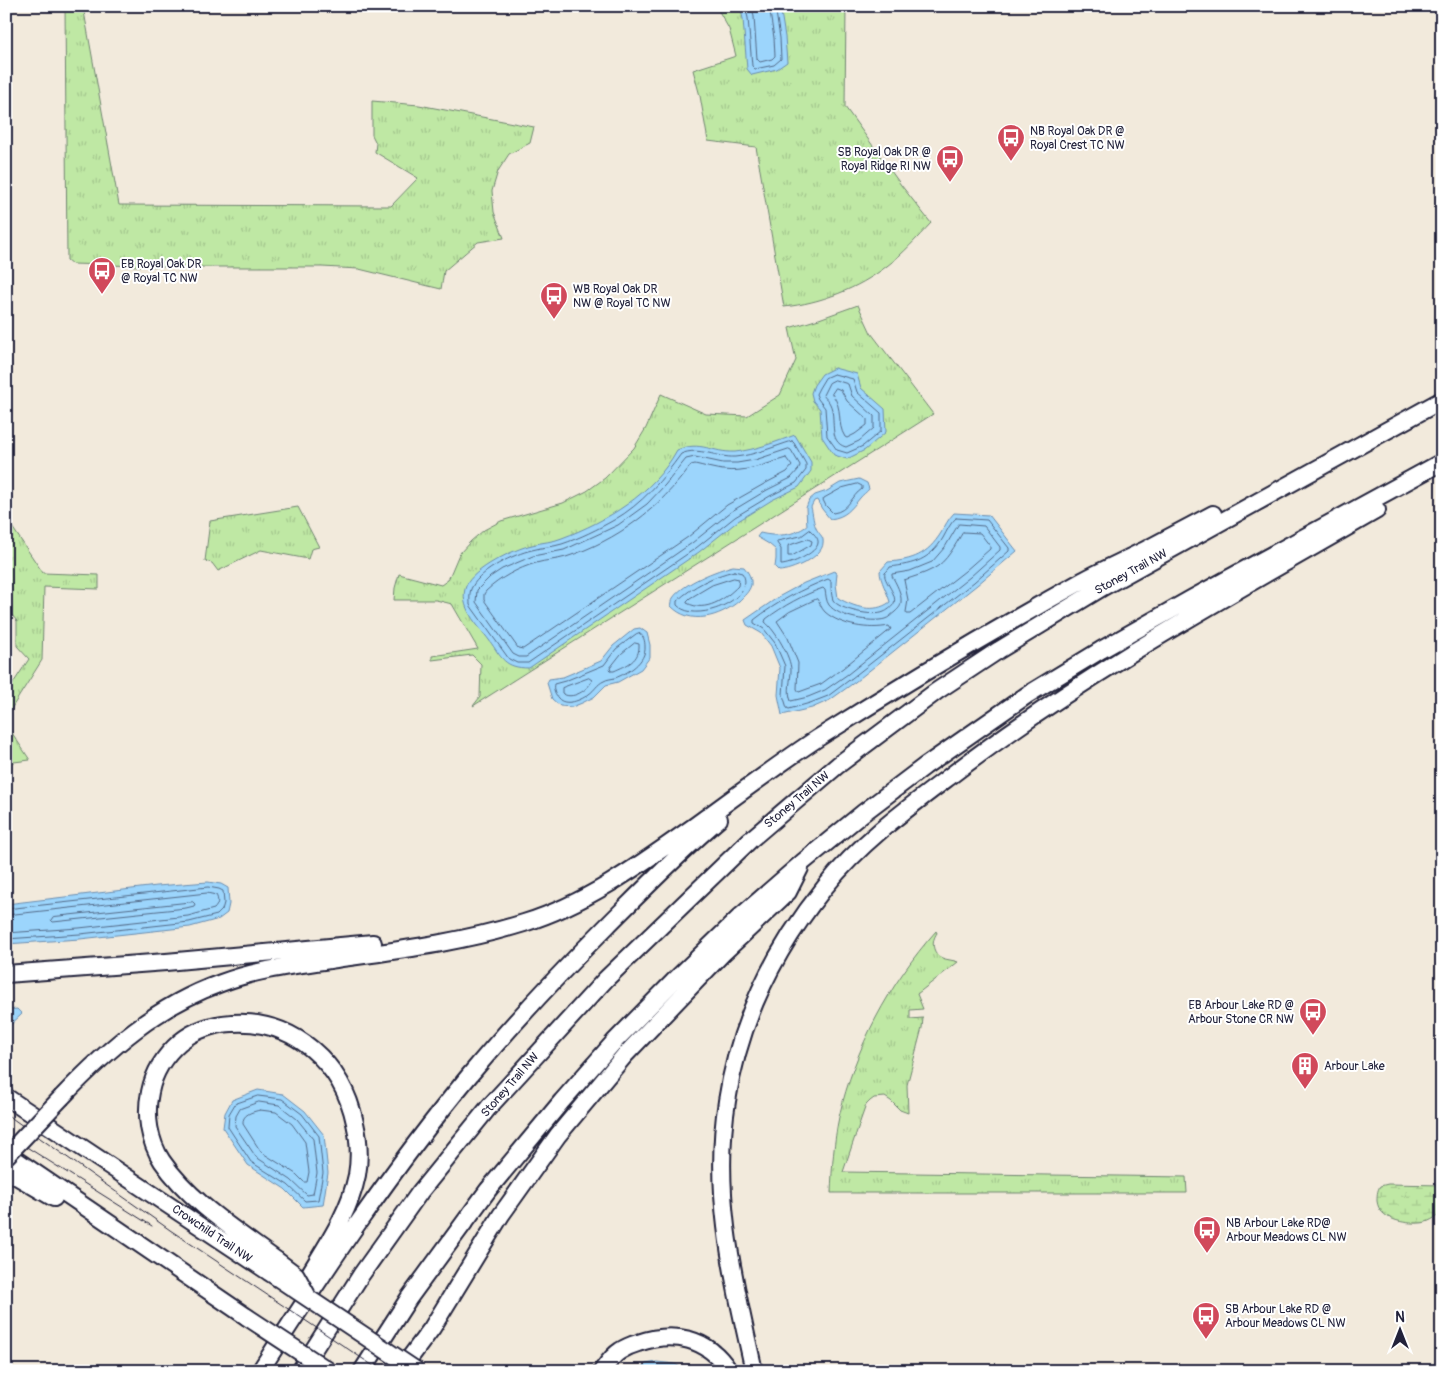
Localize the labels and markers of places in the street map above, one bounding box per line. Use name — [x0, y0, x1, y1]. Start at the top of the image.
bus stop icon: NB Royal Oak DR @ Royal Crest TC NW — [996, 123, 1026, 162]
place label: NB Royal Oak DR @ Royal Crest TC NW — [1030, 124, 1125, 153]
bus stop icon: SB Royal Oak DR @ Royal Ridge RI NW — [935, 144, 965, 183]
place label: SB Royal Oak DR @ Royal Ridge RI NW — [838, 145, 931, 174]
bus stop icon: EB Royal Oak DR @ Royal TC NW — [87, 256, 117, 295]
place label: EB Royal Oak DR @ Royal TC NW — [121, 257, 202, 286]
bus stop icon: WB Royal Oak DR NW @ Royal TC NW — [539, 281, 569, 320]
place label: WB Royal Oak DR NW @ Royal TC NW — [573, 282, 671, 311]
bus stop icon: EB Arbour Lake RD @ Arbour Stone CR NW — [1298, 997, 1328, 1036]
place label: EB Arbour Lake RD @ Arbour Stone CR NW — [1188, 998, 1294, 1027]
building icon: Arbour Lake — [1290, 1051, 1320, 1090]
place label: Arbour Lake — [1324, 1059, 1385, 1074]
bus stop icon: NB Arbour Lake RD@ Arbour Meadows CL NW — [1192, 1215, 1222, 1254]
place label: NB Arbour Lake RD@ Arbour Meadows CL NW — [1226, 1216, 1347, 1245]
bus stop icon: SB Arbour Lake RD @ Arbour Meadows CL NW — [1191, 1301, 1221, 1340]
place label: SB Arbour Lake RD @ Arbour Meadows CL NW — [1225, 1302, 1346, 1331]

